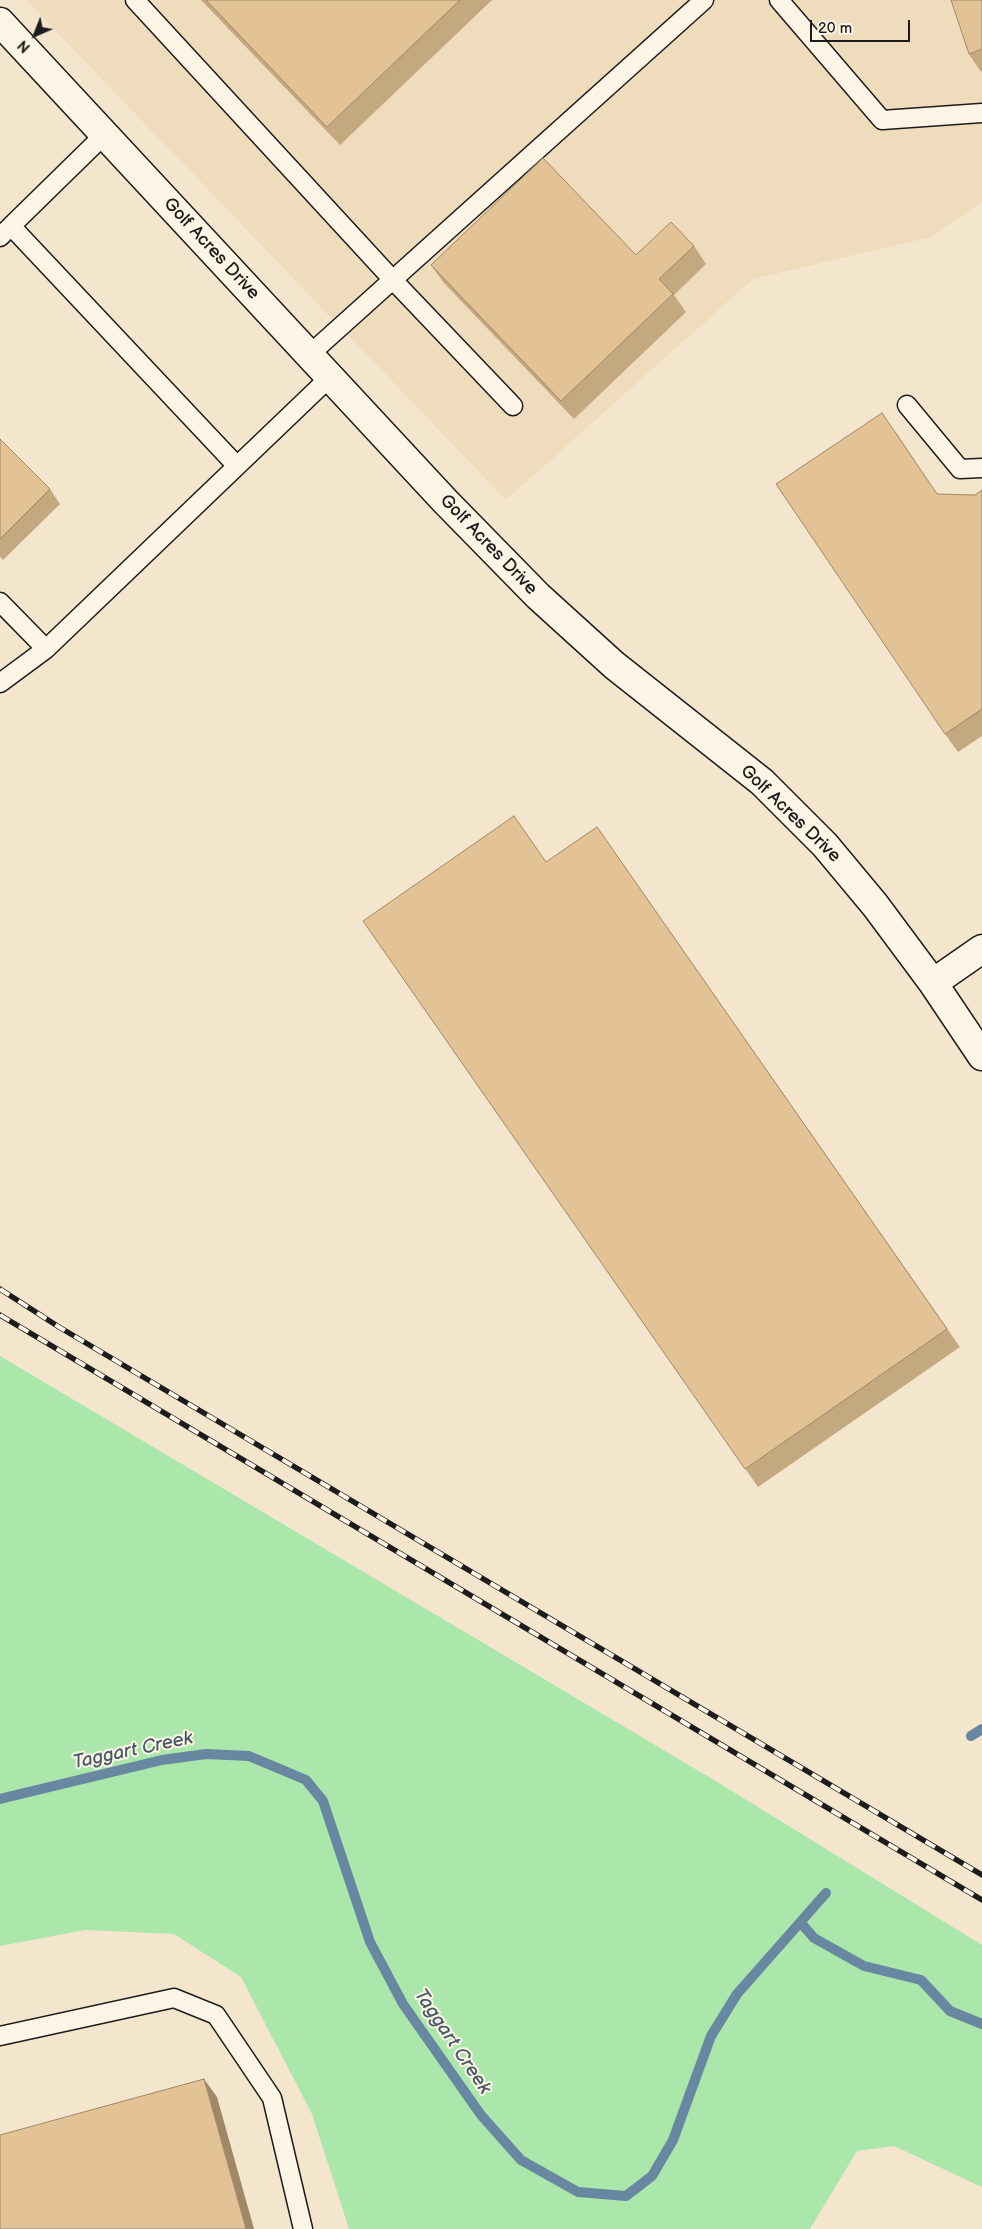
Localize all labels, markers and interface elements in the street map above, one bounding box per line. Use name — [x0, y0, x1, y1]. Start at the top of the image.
north arrow — [10, 10, 60, 60]
scale bar — [812, 10, 912, 42]
text: 20 m — [818, 19, 852, 38]
text: N — [15, 36, 34, 56]
street label: Golf Acres Drive — [158, 194, 264, 304]
street label: Golf Acres Drive — [435, 490, 541, 600]
street label: Golf Acres Drive — [735, 761, 845, 867]
water label: Taggart Creek — [71, 1727, 195, 1775]
water label: Taggart Creek — [408, 1985, 496, 2099]

